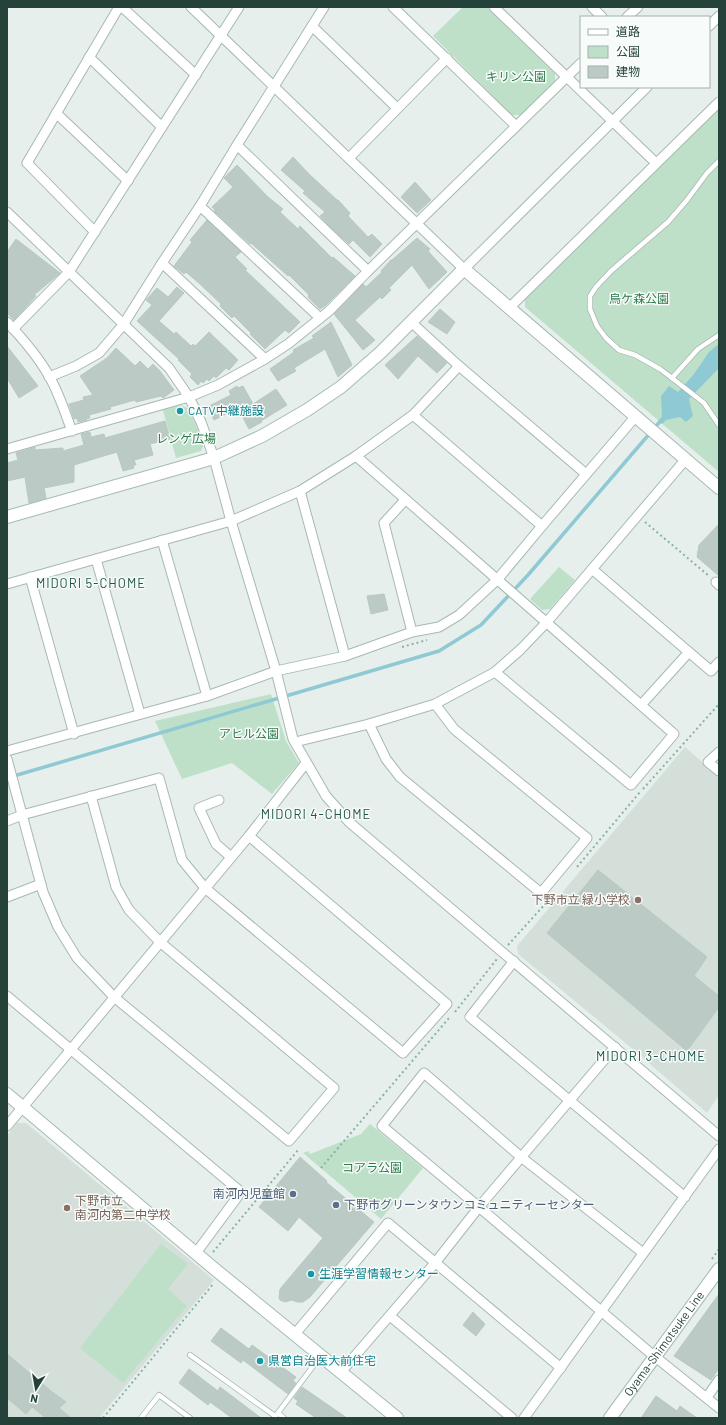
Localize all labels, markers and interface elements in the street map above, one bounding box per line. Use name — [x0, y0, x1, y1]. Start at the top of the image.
legend — [580, 16, 710, 88]
text: 道路 — [616, 24, 640, 38]
text: 公園 — [616, 44, 640, 58]
text: 建物 — [616, 64, 640, 78]
park label: キリン公園 — [486, 69, 546, 83]
park label: 烏ケ森公園 — [609, 291, 669, 305]
place label: CATV中継施設 — [188, 403, 264, 417]
marker: CATV中継施設 — [175, 406, 185, 416]
park label: レンゲ広場 — [156, 431, 216, 445]
district label: MIDORI 5-CHOME — [36, 575, 146, 591]
park label: アヒル公園 — [219, 726, 279, 740]
district label: MIDORI 4-CHOME — [261, 806, 371, 822]
place label: 下野市立 緑小学校 — [532, 892, 630, 906]
marker: 下野市立 緑小学校 — [633, 895, 643, 905]
district label: MIDORI 3-CHOME — [596, 1048, 706, 1064]
park label: コアラ公園 — [342, 1160, 402, 1174]
place label: 南河内児童館 — [213, 1186, 285, 1200]
marker: 南河内児童館 — [288, 1189, 298, 1199]
place label: 下野市立 南河内第二中学校 — [75, 1193, 171, 1221]
place label: 下野市グリーンタウンコミュニティーセンター — [344, 1197, 595, 1211]
marker: 下野市グリーンタウンコミュニティーセンター — [331, 1200, 341, 1210]
marker: 下野市立 南河内第二中学校 — [62, 1203, 72, 1213]
place label: 生涯学習情報センター — [319, 1266, 439, 1280]
marker: 生涯学習情報センター — [306, 1269, 316, 1279]
street label: Oyama-Shimotsuke Line — [620, 1288, 707, 1398]
place label: 県営自治医大前住宅 — [268, 1353, 376, 1367]
marker: 県営自治医大前住宅 — [255, 1356, 265, 1366]
north arrow — [16, 1369, 56, 1409]
text: N — [29, 1392, 39, 1406]

